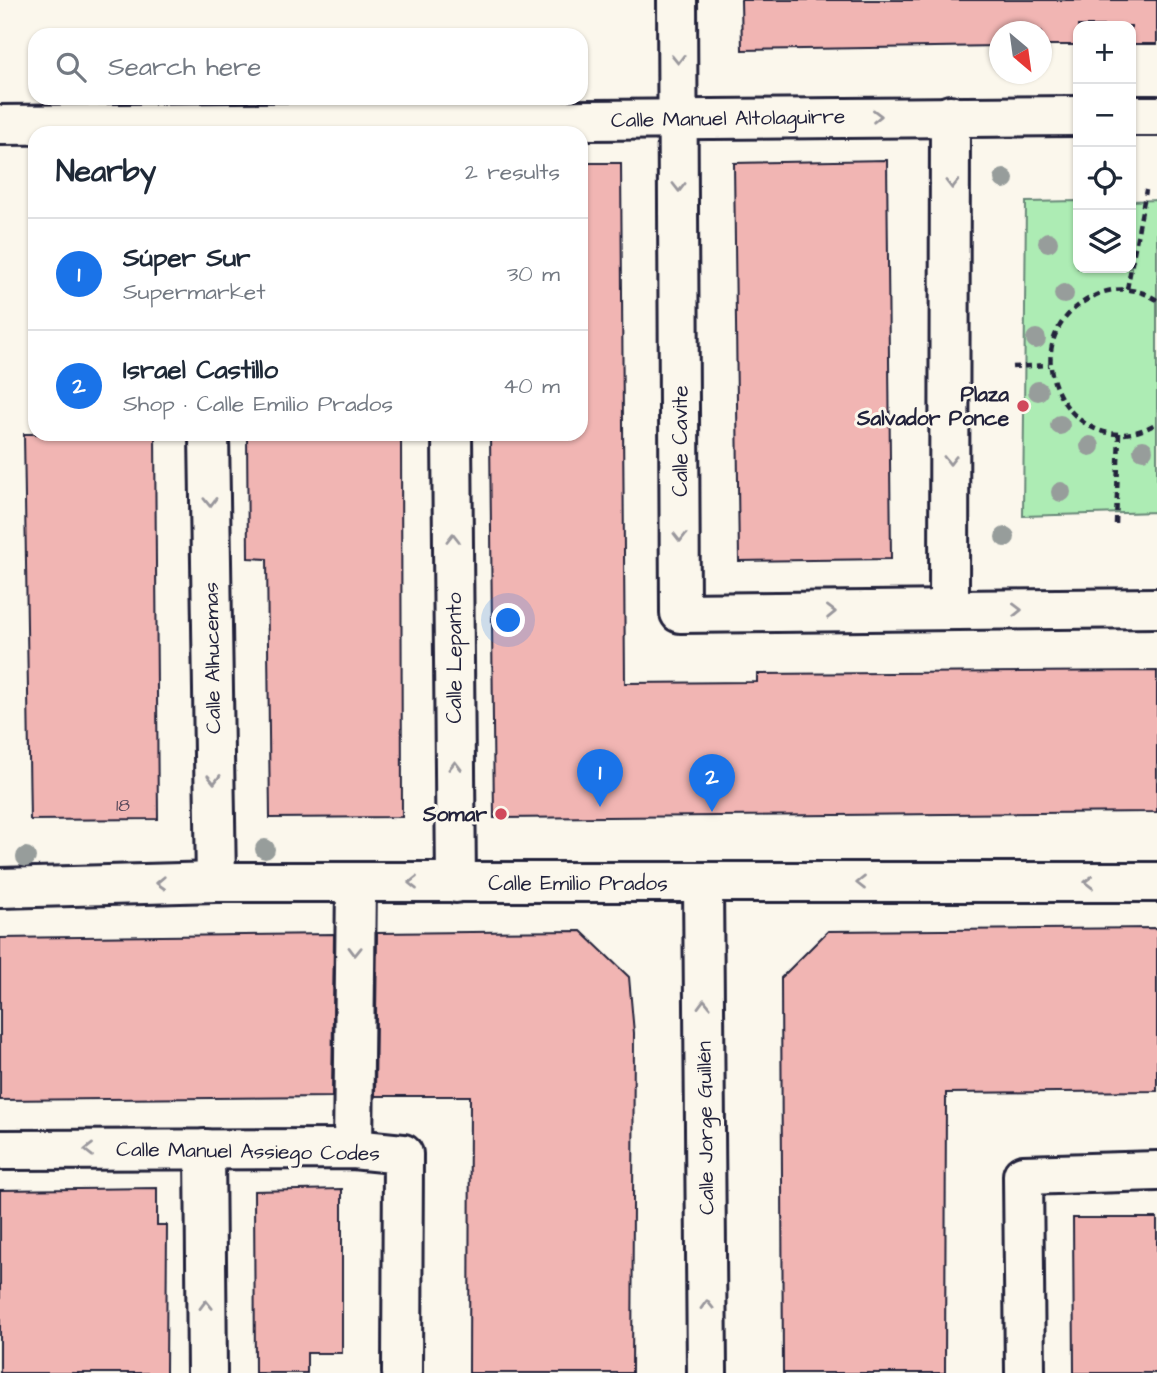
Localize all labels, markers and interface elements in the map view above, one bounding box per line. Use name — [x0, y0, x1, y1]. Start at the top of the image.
north arrow — [989, 21, 1052, 84]
map controls — [1073, 21, 1136, 273]
button: + — [1073, 21, 1136, 84]
search box — [28, 28, 588, 105]
icon: search — [52, 48, 90, 86]
text: Search here — [108, 49, 261, 85]
one-way arrow — [670, 55, 686, 65]
button: − — [1073, 84, 1136, 147]
street label: Calle Manuel Altolaguirre — [611, 102, 846, 137]
one-way arrow — [872, 108, 882, 124]
button: locate — [1073, 147, 1136, 210]
text: Nearby — [56, 151, 156, 193]
text: 2 results — [465, 156, 560, 188]
one-way arrow — [944, 179, 960, 189]
one-way arrow — [671, 182, 687, 193]
button: layers — [1073, 210, 1136, 273]
text: Súper Sur — [123, 240, 250, 276]
text: 1 — [78, 258, 80, 290]
text: 30 m — [507, 258, 560, 290]
text: Supermarket — [123, 276, 266, 308]
text: Israel Castillo — [123, 352, 278, 388]
text: 2 — [72, 370, 86, 402]
text: 40 m — [503, 370, 560, 402]
place label: Plaza Salvador Ponce — [856, 380, 1010, 433]
street label: Calle Cavite — [666, 385, 695, 497]
text: Shop · Calle Emilio Prados — [123, 388, 393, 420]
marker: Plaza Salvador Ponce — [1015, 398, 1031, 414]
one-way arrow — [942, 455, 958, 466]
one-way arrow — [202, 497, 218, 508]
one-way arrow — [445, 532, 461, 543]
one-way arrow — [672, 532, 688, 543]
street label: Calle Alhucemas — [197, 582, 228, 734]
street label: Calle Lepanto — [440, 592, 470, 724]
one-way arrow — [1012, 602, 1023, 617]
your location — [491, 603, 525, 637]
one-way arrow — [826, 604, 837, 620]
pin: 1 — [577, 749, 623, 807]
pin: 2 — [689, 754, 735, 812]
one-way arrow — [447, 760, 463, 770]
one-way arrow — [206, 774, 222, 784]
house number: 18 — [116, 793, 130, 818]
place label: Somar — [422, 800, 487, 829]
marker: Somar — [493, 806, 509, 822]
street label: Calle Emilio Prados — [488, 869, 668, 898]
one-way arrow — [1083, 874, 1094, 890]
one-way arrow — [408, 875, 418, 891]
one-way arrow — [856, 875, 866, 891]
one-way arrow — [156, 876, 167, 891]
one-way arrow — [347, 946, 363, 957]
one-way arrow — [696, 998, 712, 1009]
street label: Calle Jorge Guillén — [689, 1041, 724, 1215]
street label: Calle Manuel Assiego Codes — [116, 1135, 380, 1170]
one-way arrow — [83, 1142, 93, 1158]
one-way arrow — [198, 1299, 214, 1310]
one-way arrow — [699, 1299, 715, 1310]

